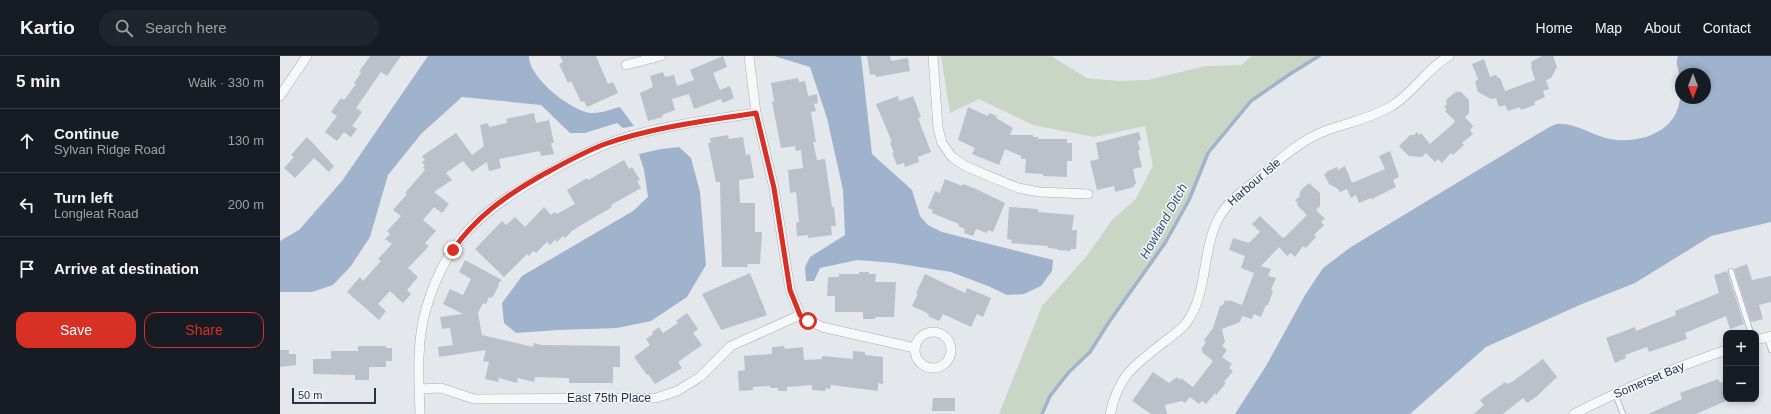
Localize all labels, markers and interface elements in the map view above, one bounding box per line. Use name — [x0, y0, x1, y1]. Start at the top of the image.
search box — [99, 10, 379, 46]
text: Kartio — [20, 17, 75, 38]
icon: search — [113, 17, 135, 39]
text: Search here — [145, 19, 227, 36]
text: Home — [1536, 20, 1573, 36]
text: Map — [1595, 20, 1622, 36]
text: About — [1644, 20, 1681, 36]
text: Contact — [1703, 20, 1751, 36]
north arrow — [1675, 68, 1711, 104]
text: 5 min — [16, 72, 60, 91]
text: Walk · 330 m — [188, 75, 264, 90]
text: Continue — [54, 125, 119, 142]
icon: ahead — [16, 130, 38, 152]
text: 130 m — [228, 133, 264, 148]
text: Sylvan Ridge Road — [54, 142, 165, 157]
street label: Harbour Isle — [1225, 155, 1283, 209]
water label: Howland Ditch — [1137, 181, 1190, 262]
text: Turn left — [54, 189, 113, 206]
icon: left — [16, 194, 38, 216]
text: 200 m — [228, 197, 264, 212]
text: Longleat Road — [54, 206, 139, 221]
route end — [444, 241, 462, 259]
icon: arrive — [16, 258, 38, 280]
text: Arrive at destination — [54, 260, 199, 277]
button: Save — [16, 312, 136, 348]
button: Share — [144, 312, 264, 348]
route start — [799, 312, 817, 330]
map controls — [1723, 330, 1759, 402]
button: + — [1723, 330, 1759, 366]
street label: Somerset Bay — [1612, 359, 1686, 401]
button: − — [1723, 366, 1759, 402]
scale bar — [292, 386, 376, 405]
text: 50 m — [298, 389, 322, 401]
street label: East 75th Place — [567, 391, 651, 405]

